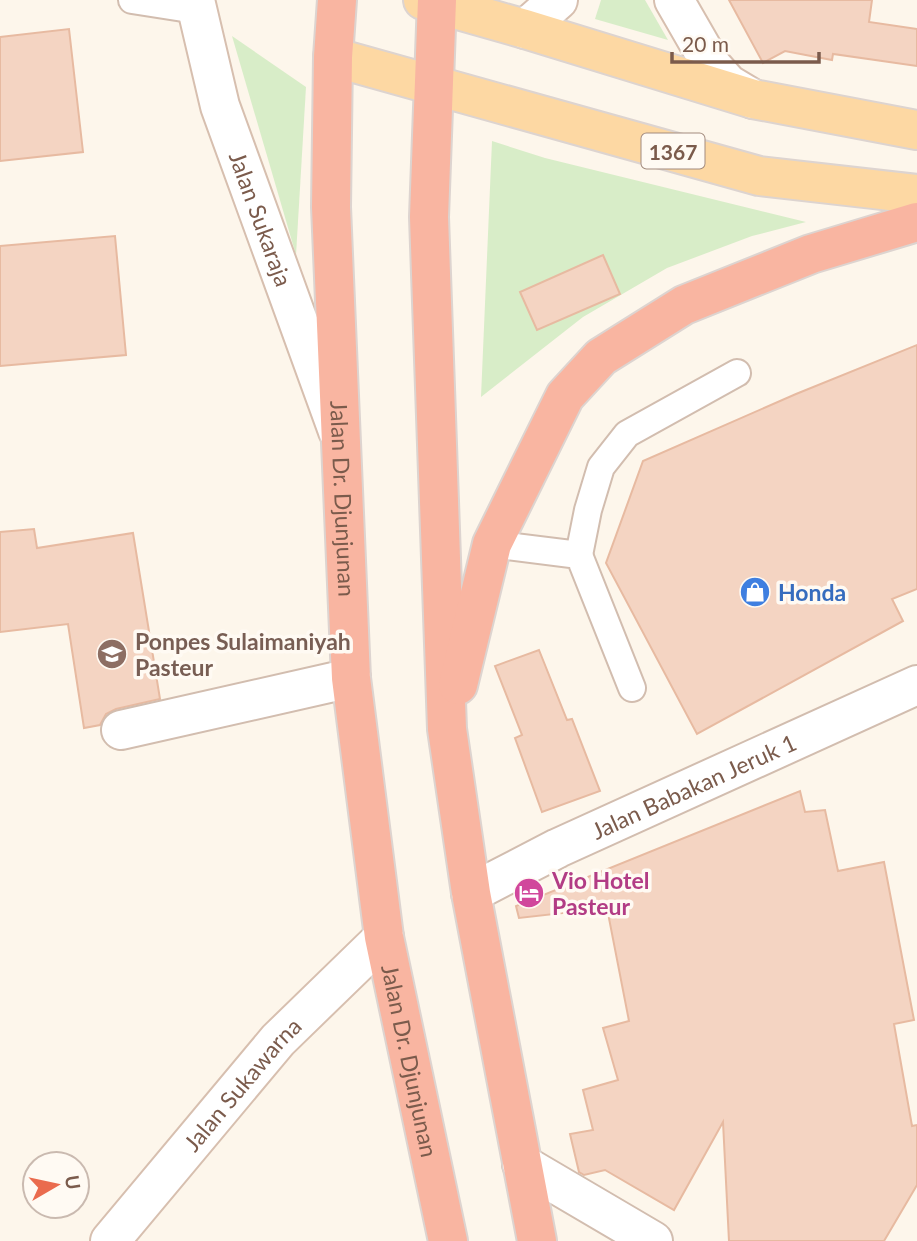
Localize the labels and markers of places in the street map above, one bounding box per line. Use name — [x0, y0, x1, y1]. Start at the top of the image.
shop icon: Honda — [738, 575, 772, 609]
place label: Honda — [778, 578, 846, 606]
place label: Ponpes Sulaimaniyah Pasteur — [135, 627, 351, 681]
school or university icon: Ponpes Sulaimaniyah Pasteur — [95, 637, 129, 671]
place label: Vio Hotel Pasteur — [551, 866, 649, 920]
hotel icon: Vio Hotel Pasteur — [512, 876, 546, 910]

